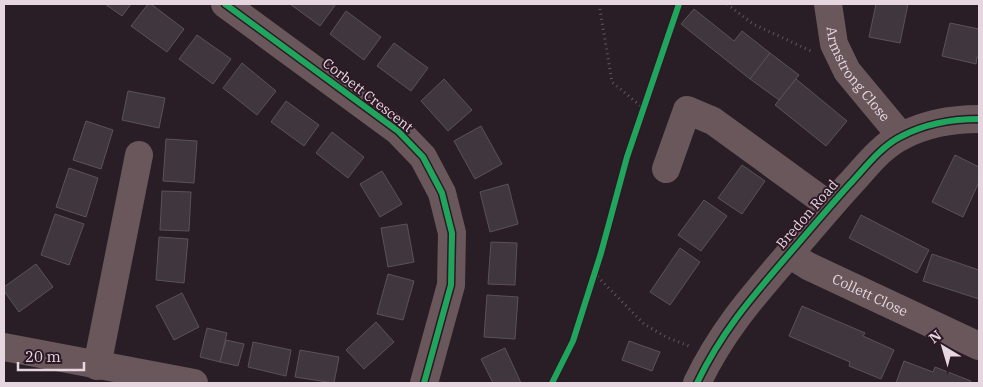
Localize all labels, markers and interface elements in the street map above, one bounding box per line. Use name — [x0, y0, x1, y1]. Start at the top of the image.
street label: Armstrong Close — [822, 25, 894, 125]
street label: Corbett Crescent — [319, 54, 417, 136]
street label: Bredon Road — [772, 176, 842, 252]
street label: Collett Close — [829, 270, 911, 320]
north arrow — [918, 322, 968, 372]
text: N — [925, 326, 945, 347]
scale bar — [18, 340, 84, 372]
text: 20 m — [25, 347, 61, 366]

